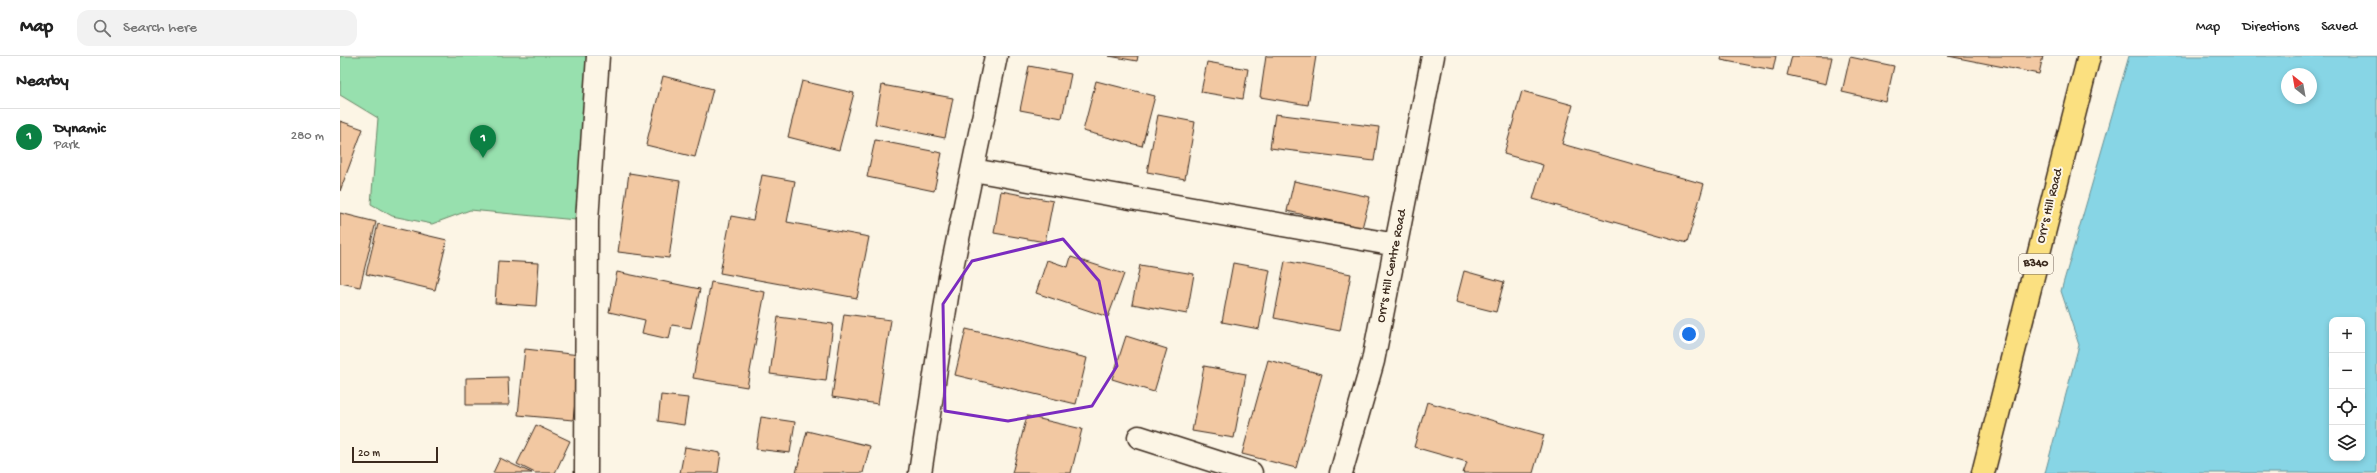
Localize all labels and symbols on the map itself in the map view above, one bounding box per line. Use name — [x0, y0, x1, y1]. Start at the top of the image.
north arrow — [2281, 68, 2317, 104]
pin: 1 — [470, 125, 496, 158]
street label: Orr’s Hill Road — [2033, 166, 2067, 245]
street label: Orr's Hill Centre Road — [1374, 207, 1411, 324]
road number: B340 — [2019, 254, 2053, 274]
your location — [1679, 324, 1699, 344]
scale bar — [352, 445, 438, 464]

